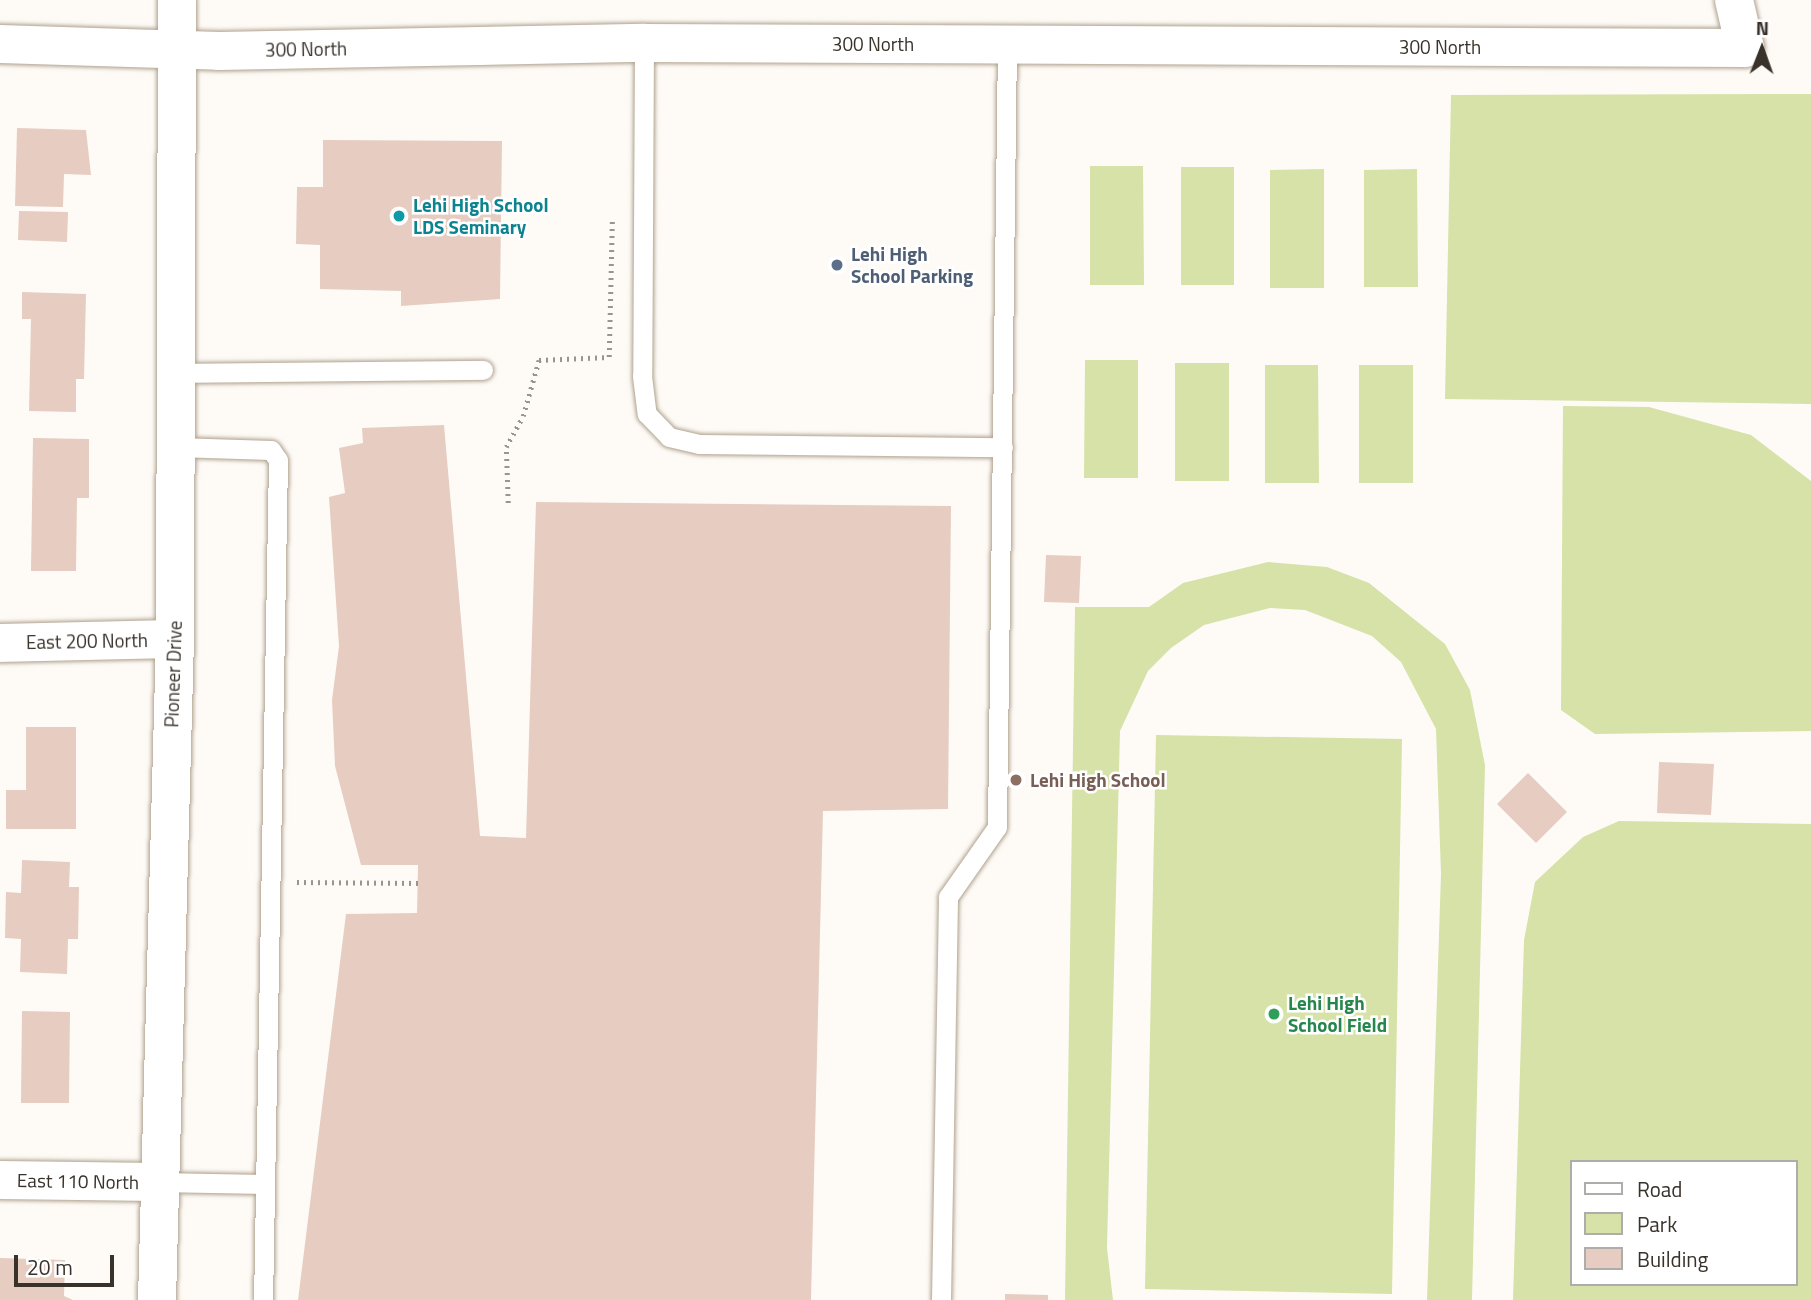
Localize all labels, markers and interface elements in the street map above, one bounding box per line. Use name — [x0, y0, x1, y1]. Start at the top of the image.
text: N — [1756, 13, 1769, 42]
north arrow — [1727, 14, 1797, 84]
street label: 300 North — [832, 33, 914, 55]
street label: 300 North — [1399, 36, 1481, 58]
street label: 300 North — [265, 37, 347, 61]
place label: Lehi High School LDS Seminary — [413, 194, 549, 238]
marker: Lehi High School LDS Seminary — [391, 208, 407, 224]
place label: Lehi High School Parking — [851, 243, 973, 287]
marker: Lehi High School Parking — [829, 257, 845, 273]
street label: Pioneer Drive — [160, 620, 186, 728]
street label: East 200 North — [26, 629, 148, 653]
place label: Lehi High School — [1030, 769, 1166, 791]
marker: Lehi High School — [1008, 772, 1024, 788]
place label: Lehi High School Field — [1288, 992, 1387, 1036]
marker: Lehi High School Field — [1266, 1006, 1282, 1022]
legend — [1570, 1160, 1797, 1286]
street label: East 110 North — [17, 1169, 139, 1193]
text: Road — [1637, 1173, 1682, 1205]
text: Park — [1637, 1208, 1677, 1240]
scale bar — [18, 1240, 117, 1284]
text: Building — [1637, 1243, 1708, 1275]
text: 20 m — [27, 1251, 73, 1283]

